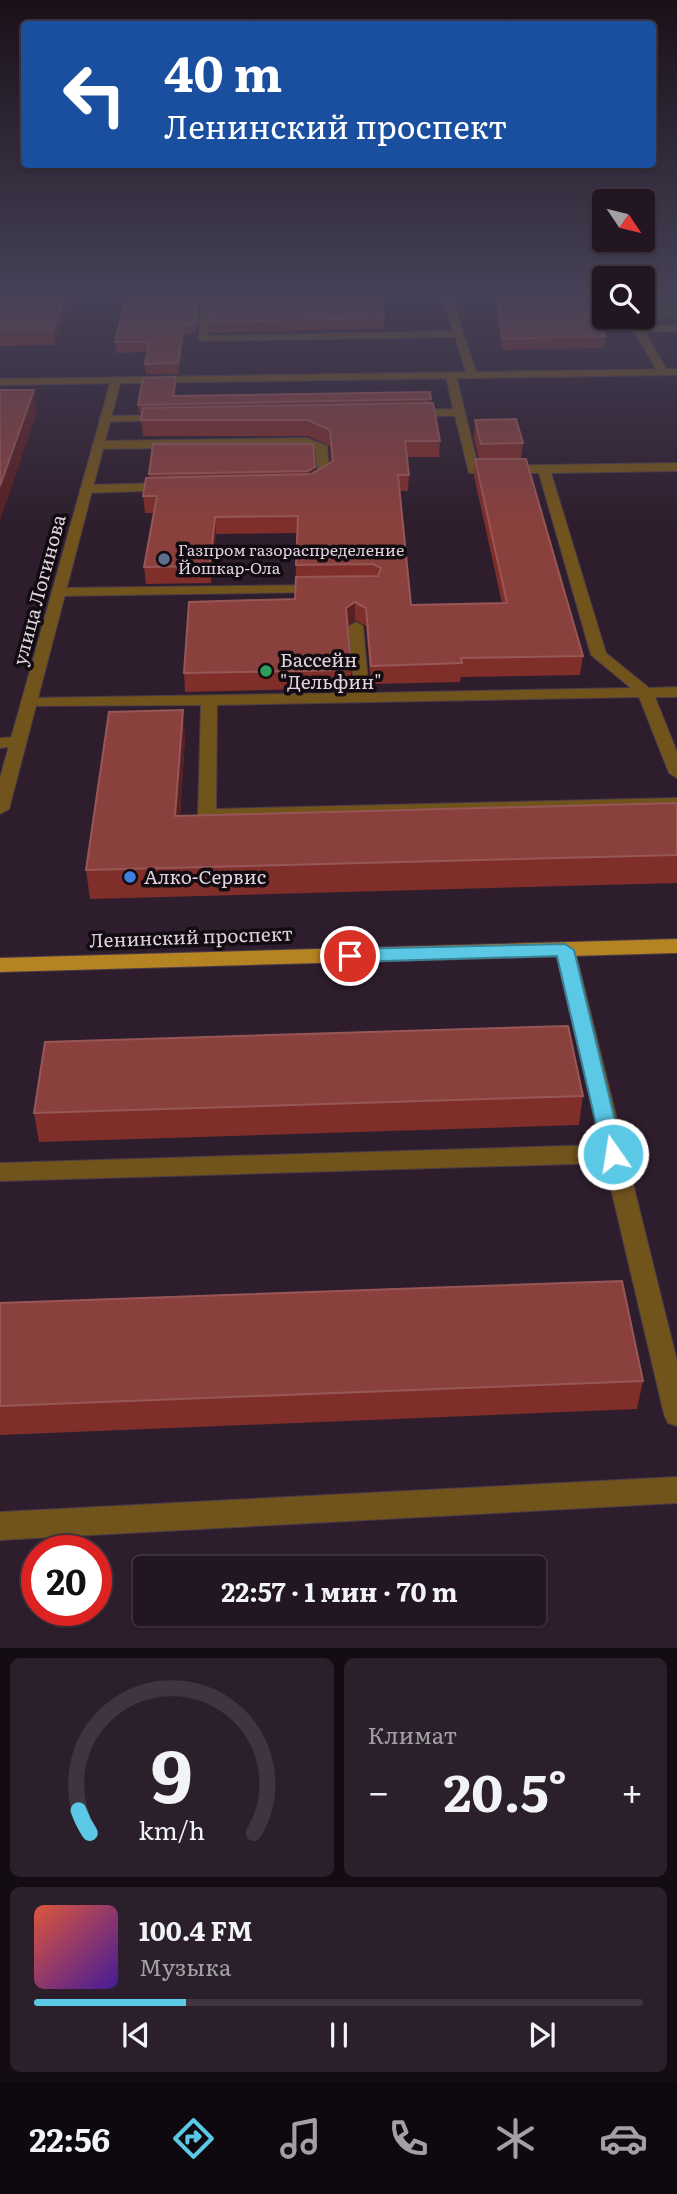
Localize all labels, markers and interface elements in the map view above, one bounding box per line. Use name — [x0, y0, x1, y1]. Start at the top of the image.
text: 40 m — [164, 34, 282, 107]
icon: left — [49, 49, 140, 140]
text: Ленинский проспект — [164, 101, 507, 149]
north arrow — [592, 189, 654, 252]
map controls — [592, 189, 655, 329]
button: search — [592, 266, 655, 329]
street label: улица Логинова — [4, 510, 72, 668]
place label: Газпром газораспределение Йошкар-Ола — [178, 537, 404, 579]
marker: Газпром газораспределение Йошкар-Ола — [156, 551, 172, 567]
place label: Бассейн "Дельфин" — [280, 645, 382, 695]
marker: Бассейн "Дельфин" — [258, 663, 274, 679]
place label: Алко-Сервис — [144, 862, 266, 890]
marker: Алко-Сервис — [122, 869, 138, 885]
street label: Ленинский проспект — [89, 918, 293, 954]
pin — [320, 926, 380, 986]
icon: arrive — [331, 937, 369, 975]
position arrow — [576, 1117, 650, 1191]
speed limit sign: 20 — [21, 1535, 112, 1626]
text: 22:57 · 1 мин · 70 m — [221, 1571, 458, 1610]
text: Климат — [368, 1717, 457, 1751]
text: 9 — [151, 1718, 193, 1826]
text: 20.5° — [443, 1751, 567, 1828]
text: − — [368, 1761, 390, 1818]
text: + — [621, 1761, 643, 1818]
text: km/h — [138, 1811, 205, 1848]
text: 100.4 FM — [139, 1910, 253, 1949]
text: Музыка — [139, 1949, 231, 1983]
icon: previous — [117, 2016, 155, 2054]
icon: pause — [320, 2016, 358, 2054]
icon: next — [523, 2016, 561, 2054]
text: 22:56 — [29, 2114, 110, 2162]
icon: directions — [169, 2114, 218, 2163]
icon: music — [276, 2114, 325, 2163]
icon: phone — [384, 2114, 433, 2163]
icon: climate — [491, 2114, 540, 2163]
icon: car — [599, 2114, 648, 2163]

